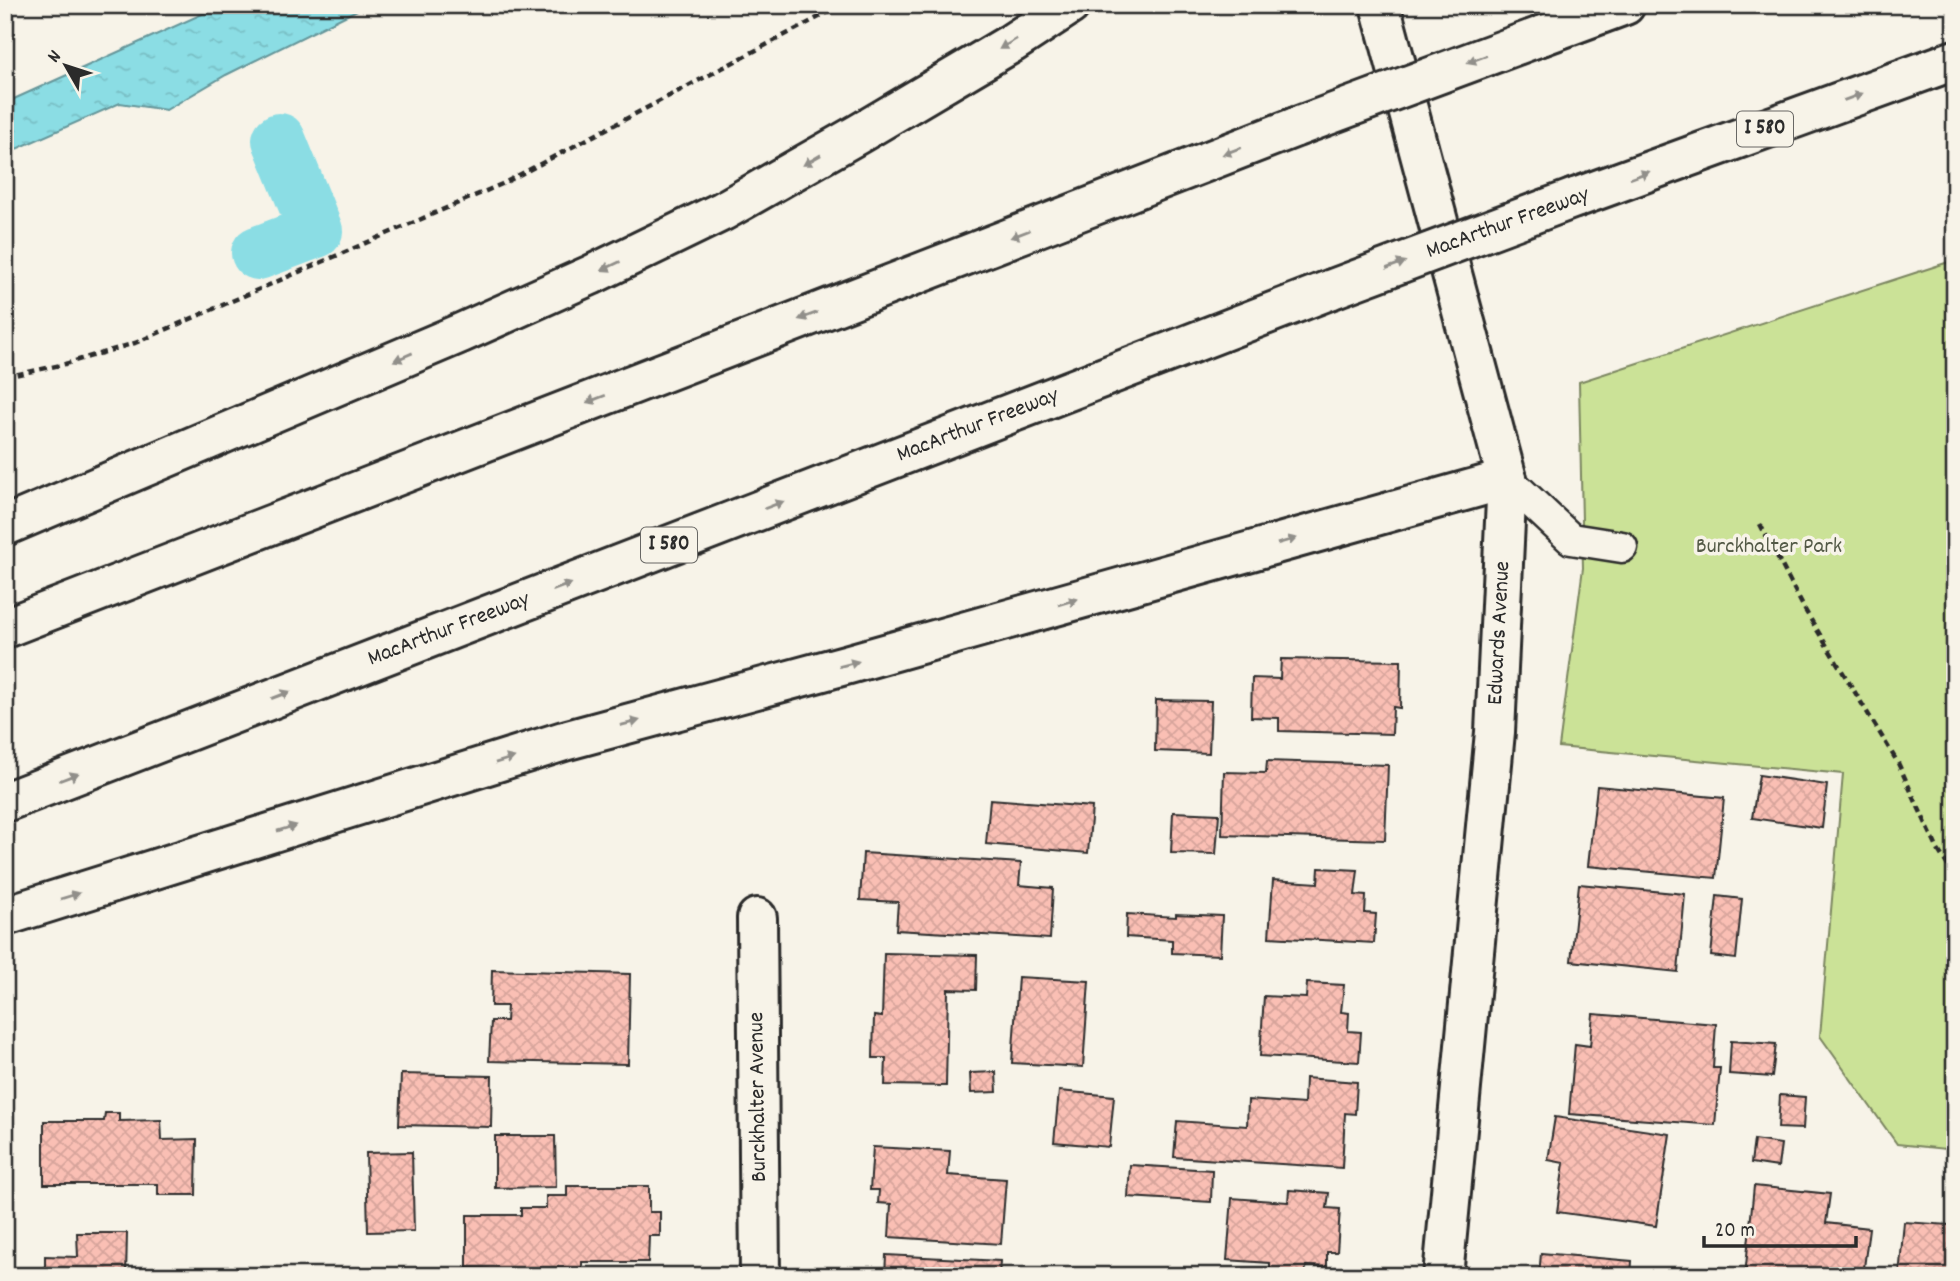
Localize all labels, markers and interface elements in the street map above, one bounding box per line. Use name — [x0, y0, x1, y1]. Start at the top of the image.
north arrow — [32, 32, 102, 102]
one-way arrow — [999, 38, 1018, 51]
text: N — [42, 45, 69, 70]
one-way arrow — [1467, 54, 1488, 65]
one-way arrow — [1843, 91, 1864, 102]
road number: I 580 — [1737, 111, 1793, 146]
one-way arrow — [1222, 146, 1243, 157]
one-way arrow — [803, 154, 822, 166]
one-way arrow — [1629, 169, 1650, 180]
street label: MacArthur Freeway — [1422, 179, 1595, 269]
one-way arrow — [1010, 228, 1031, 239]
one-way arrow — [1385, 259, 1406, 270]
one-way arrow — [601, 260, 621, 271]
one-way arrow — [797, 311, 818, 322]
one-way arrow — [392, 352, 413, 363]
street label: MacArthur Freeway — [892, 380, 1065, 472]
one-way arrow — [585, 393, 606, 404]
one-way arrow — [764, 499, 785, 510]
road number: I 580 — [641, 528, 697, 562]
park label: Burckhalter Park — [1696, 531, 1842, 564]
one-way arrow — [1276, 535, 1298, 546]
street label: Edwards Avenue — [1480, 560, 1520, 706]
one-way arrow — [551, 581, 572, 592]
street label: MacArthur Freeway — [363, 584, 536, 676]
one-way arrow — [1058, 597, 1079, 607]
one-way arrow — [839, 658, 860, 668]
one-way arrow — [271, 690, 292, 701]
one-way arrow — [619, 718, 640, 728]
one-way arrow — [494, 754, 515, 764]
one-way arrow — [58, 772, 79, 783]
one-way arrow — [277, 822, 298, 833]
one-way arrow — [60, 890, 81, 901]
street label: Burckhalter Avenue — [741, 1012, 777, 1182]
scale bar — [1704, 1204, 1857, 1248]
text: 20 m — [1715, 1217, 1755, 1247]

